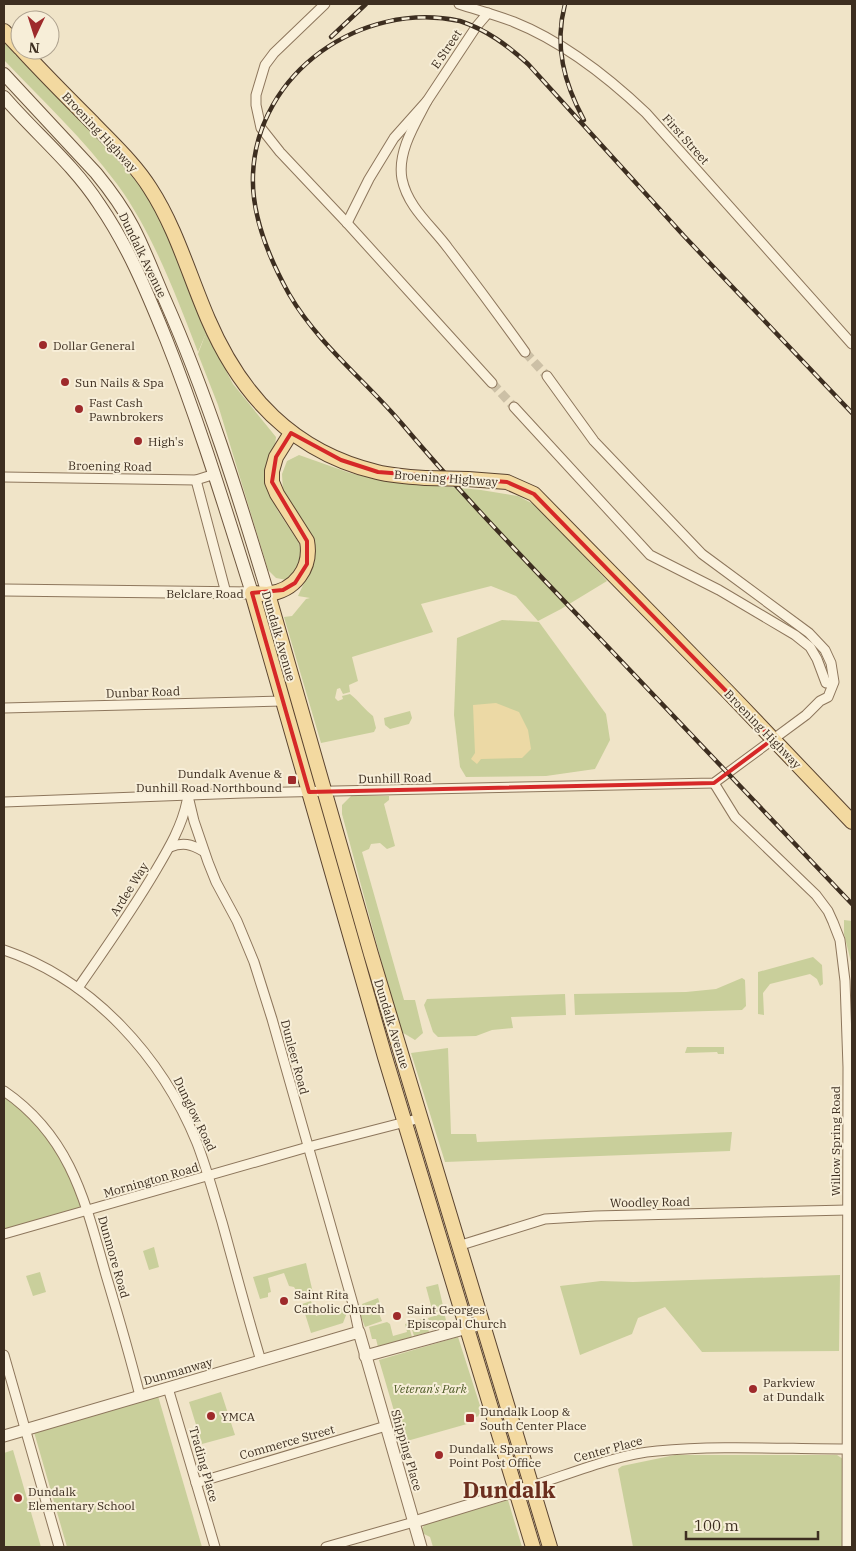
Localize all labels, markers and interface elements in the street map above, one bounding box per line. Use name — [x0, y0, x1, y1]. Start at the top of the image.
north arrow — [10, 10, 60, 60]
street label: E Street — [427, 26, 465, 72]
text: N — [28, 39, 40, 57]
street label: Broening Highway — [59, 89, 141, 176]
street label: First Street — [659, 111, 713, 167]
street label: Dundalk Avenue — [116, 210, 170, 300]
place label: Dollar General — [53, 338, 135, 353]
marker: Dollar General — [37, 339, 49, 351]
place label: Sun Nails & Spa — [75, 375, 165, 390]
marker: Sun Nails & Spa — [59, 376, 71, 388]
place label: Fast Cash Pawnbrokers — [89, 395, 164, 424]
marker: Fast Cash Pawnbrokers — [73, 403, 85, 415]
place label: High's — [148, 434, 184, 449]
marker: High's — [132, 435, 144, 447]
street label: Broening Road — [68, 458, 152, 474]
street label: Broening Highway — [393, 467, 499, 489]
street label: Belclare Road — [166, 586, 244, 601]
street label: Dundalk Avenue — [259, 589, 299, 683]
street label: Dunbar Road — [106, 683, 180, 701]
street label: Broening Highway — [721, 686, 805, 772]
place label: Dundalk Avenue & Dunhill Road Northbound — [136, 766, 282, 795]
street label: Dunhill Road — [358, 770, 432, 786]
marker: Dundalk Avenue & Dunhill Road Northbound — [286, 774, 298, 786]
street label: Ardee Way — [107, 859, 152, 919]
street label: Dundalk Avenue — [371, 977, 413, 1071]
street label: Dunleer Road — [278, 1018, 312, 1096]
street label: Dunglow Road — [170, 1074, 220, 1154]
street label: Willow Spring Road — [828, 1086, 843, 1196]
street label: Mornington Road — [102, 1159, 200, 1201]
street label: Woodley Road — [610, 1194, 690, 1210]
street label: Dunmore Road — [95, 1214, 133, 1300]
place label: Saint Rita Catholic Church — [294, 1287, 385, 1316]
marker: Saint Rita Catholic Church — [278, 1295, 290, 1307]
place label: Saint Georges Episcopal Church — [407, 1302, 507, 1331]
marker: Saint Georges Episcopal Church — [391, 1310, 403, 1322]
street label: Dunmanway — [142, 1354, 215, 1388]
place label: Parkview at Dundalk — [763, 1375, 824, 1404]
park label: Veteran's Park — [393, 1381, 468, 1396]
marker: Parkview at Dundalk — [747, 1383, 759, 1395]
place label: Dundalk Loop & South Center Place — [480, 1404, 586, 1433]
street label: Shipping Place — [388, 1408, 426, 1492]
place label: YMCA — [221, 1409, 256, 1424]
marker: YMCA — [205, 1410, 217, 1422]
marker: Dundalk Loop & South Center Place — [464, 1412, 476, 1424]
street label: Commerce Street — [238, 1421, 336, 1463]
street label: Trading Place — [186, 1425, 222, 1503]
street label: Center Place — [572, 1433, 644, 1465]
place label: Dundalk Sparrows Point Post Office — [449, 1441, 553, 1470]
marker: Dundalk Sparrows Point Post Office — [433, 1449, 445, 1461]
district label: Dundalk — [463, 1475, 556, 1504]
place label: Dundalk Elementary School — [28, 1484, 135, 1513]
marker: Dundalk Elementary School — [12, 1492, 24, 1504]
scale bar — [686, 1508, 818, 1540]
text: 100 m — [694, 1516, 739, 1535]

